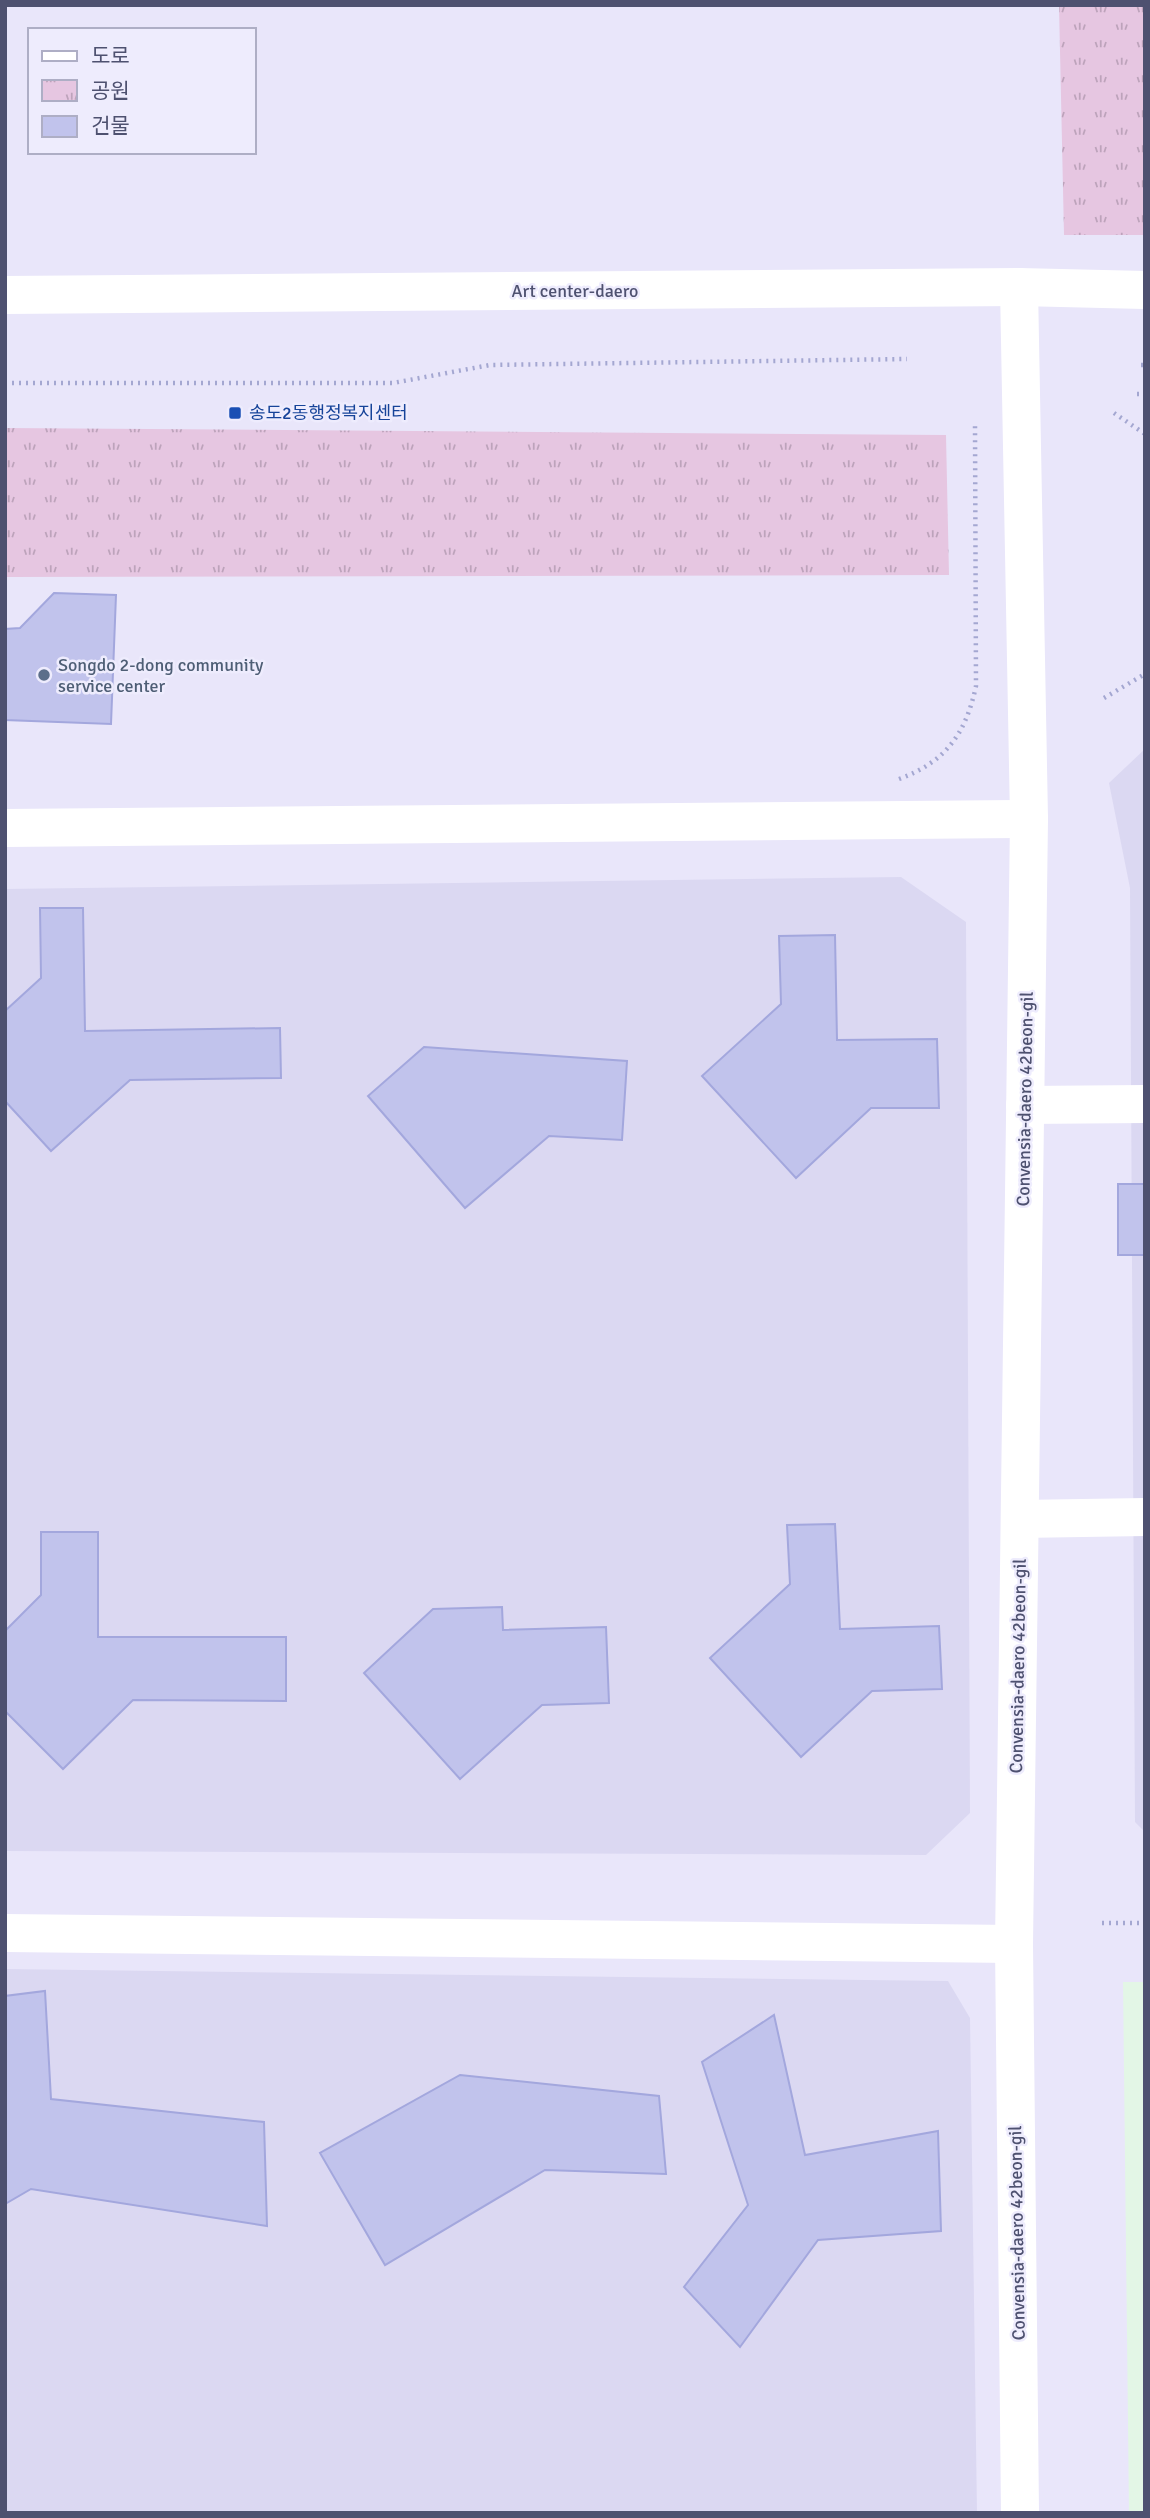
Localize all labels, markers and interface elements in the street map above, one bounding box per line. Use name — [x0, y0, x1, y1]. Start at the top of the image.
legend — [28, 28, 256, 154]
text: 도로 — [91, 43, 130, 69]
text: 공원 — [91, 78, 130, 104]
text: 건물 — [91, 113, 130, 139]
street label: Art center-daero — [512, 280, 638, 302]
place label: 송도2동행정복지센터 — [249, 402, 408, 424]
marker: 송도2동행정복지센터 — [227, 405, 243, 421]
place label: Songdo 2-dong community service center — [58, 654, 264, 697]
marker: Songdo 2-dong community service center — [36, 667, 52, 683]
street label: Convensia-daero 42beon-gil — [1012, 991, 1038, 1207]
street label: Convensia-daero 42beon-gil — [1005, 1558, 1031, 1774]
street label: Convensia-daero 42beon-gil — [1004, 2125, 1030, 2341]

